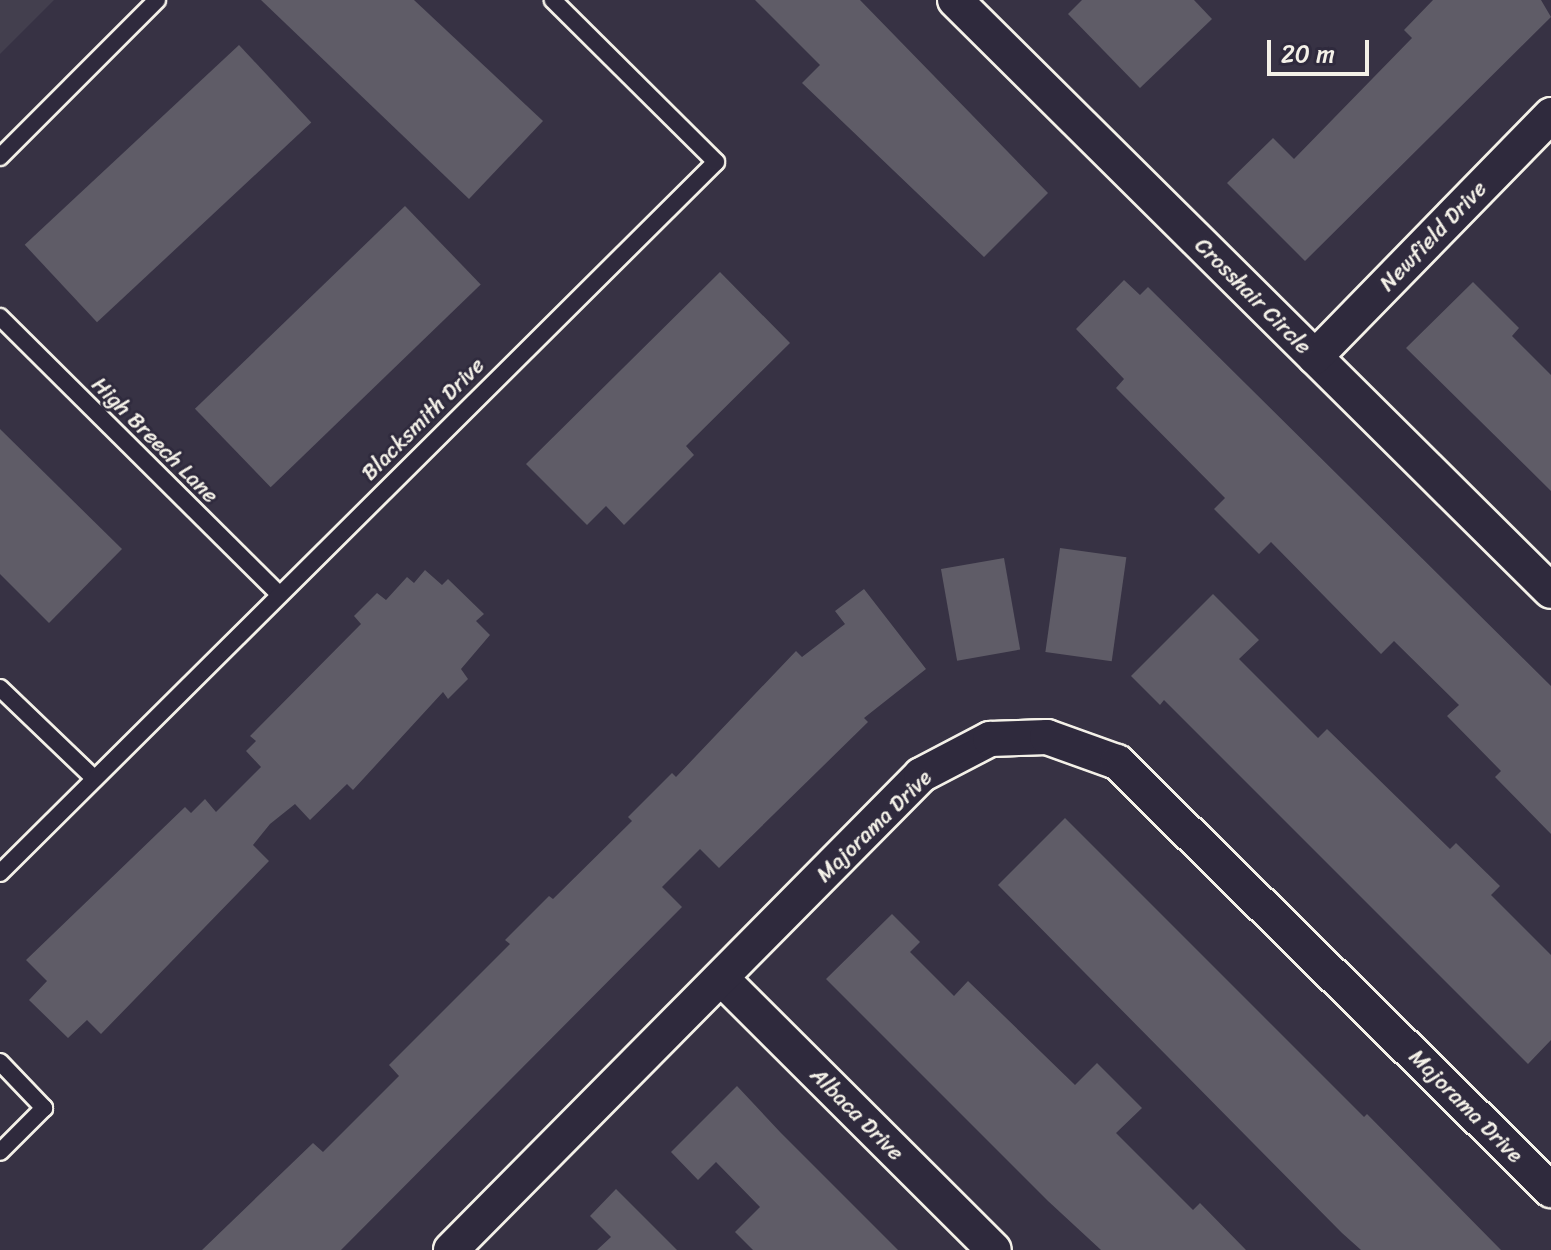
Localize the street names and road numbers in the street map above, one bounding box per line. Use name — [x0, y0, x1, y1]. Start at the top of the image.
street label: Newfield Drive — [1374, 176, 1492, 296]
street label: Crosshair Circle — [1189, 232, 1317, 360]
street label: Blacksmith Drive — [356, 352, 490, 486]
street label: High Breech Lane — [86, 371, 224, 509]
street label: Majorama Drive — [811, 764, 937, 888]
street label: Majorama Drive — [1403, 1043, 1529, 1169]
street label: Albaca Drive — [805, 1062, 909, 1166]

